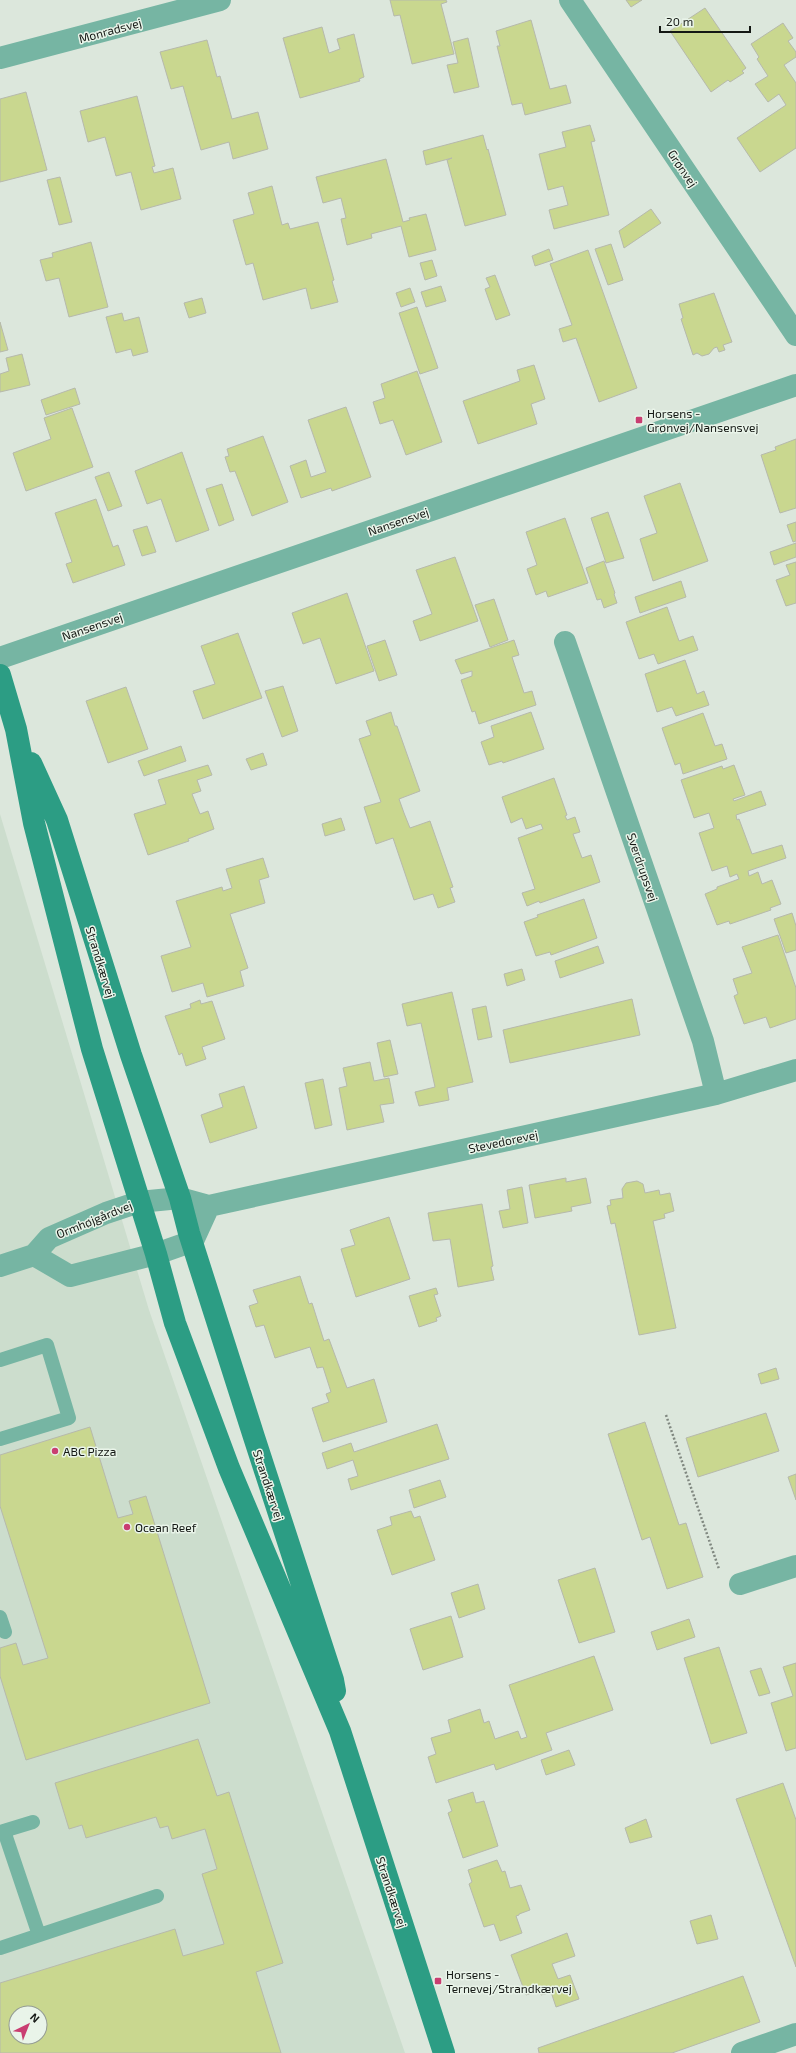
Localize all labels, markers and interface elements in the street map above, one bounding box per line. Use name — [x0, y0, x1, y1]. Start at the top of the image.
scale bar — [660, 8, 750, 34]
text: 20 m — [666, 14, 693, 28]
street label: Monradsvej — [77, 15, 143, 46]
street label: Grønvej — [665, 147, 701, 190]
place label: Horsens - Grønvej/Nansensvej — [647, 406, 758, 435]
marker: Horsens - Grønvej/Nansensvej — [634, 415, 644, 425]
street label: Nansensvej — [366, 504, 431, 539]
street label: Nansensvej — [60, 609, 125, 644]
street label: Sverdrupsvej — [624, 831, 661, 903]
street label: Strandkærvej — [83, 925, 118, 1000]
street label: Stevedorevej — [467, 1127, 539, 1156]
street label: Ormhøjgårdvej — [54, 1197, 134, 1242]
place label: ABC Pizza — [63, 1444, 116, 1458]
marker: ABC Pizza — [50, 1446, 60, 1456]
street label: Strandkærvej — [250, 1448, 287, 1522]
place label: Ocean Reef — [135, 1520, 197, 1534]
marker: Ocean Reef — [122, 1522, 132, 1532]
street label: Strandkærvej — [373, 1855, 410, 1929]
place label: Horsens - Ternevej/Strandkærvej — [446, 1967, 572, 1996]
marker: Horsens - Ternevej/Strandkærvej — [433, 1976, 443, 1986]
north arrow — [8, 2005, 48, 2045]
text: N — [28, 2010, 43, 2025]

